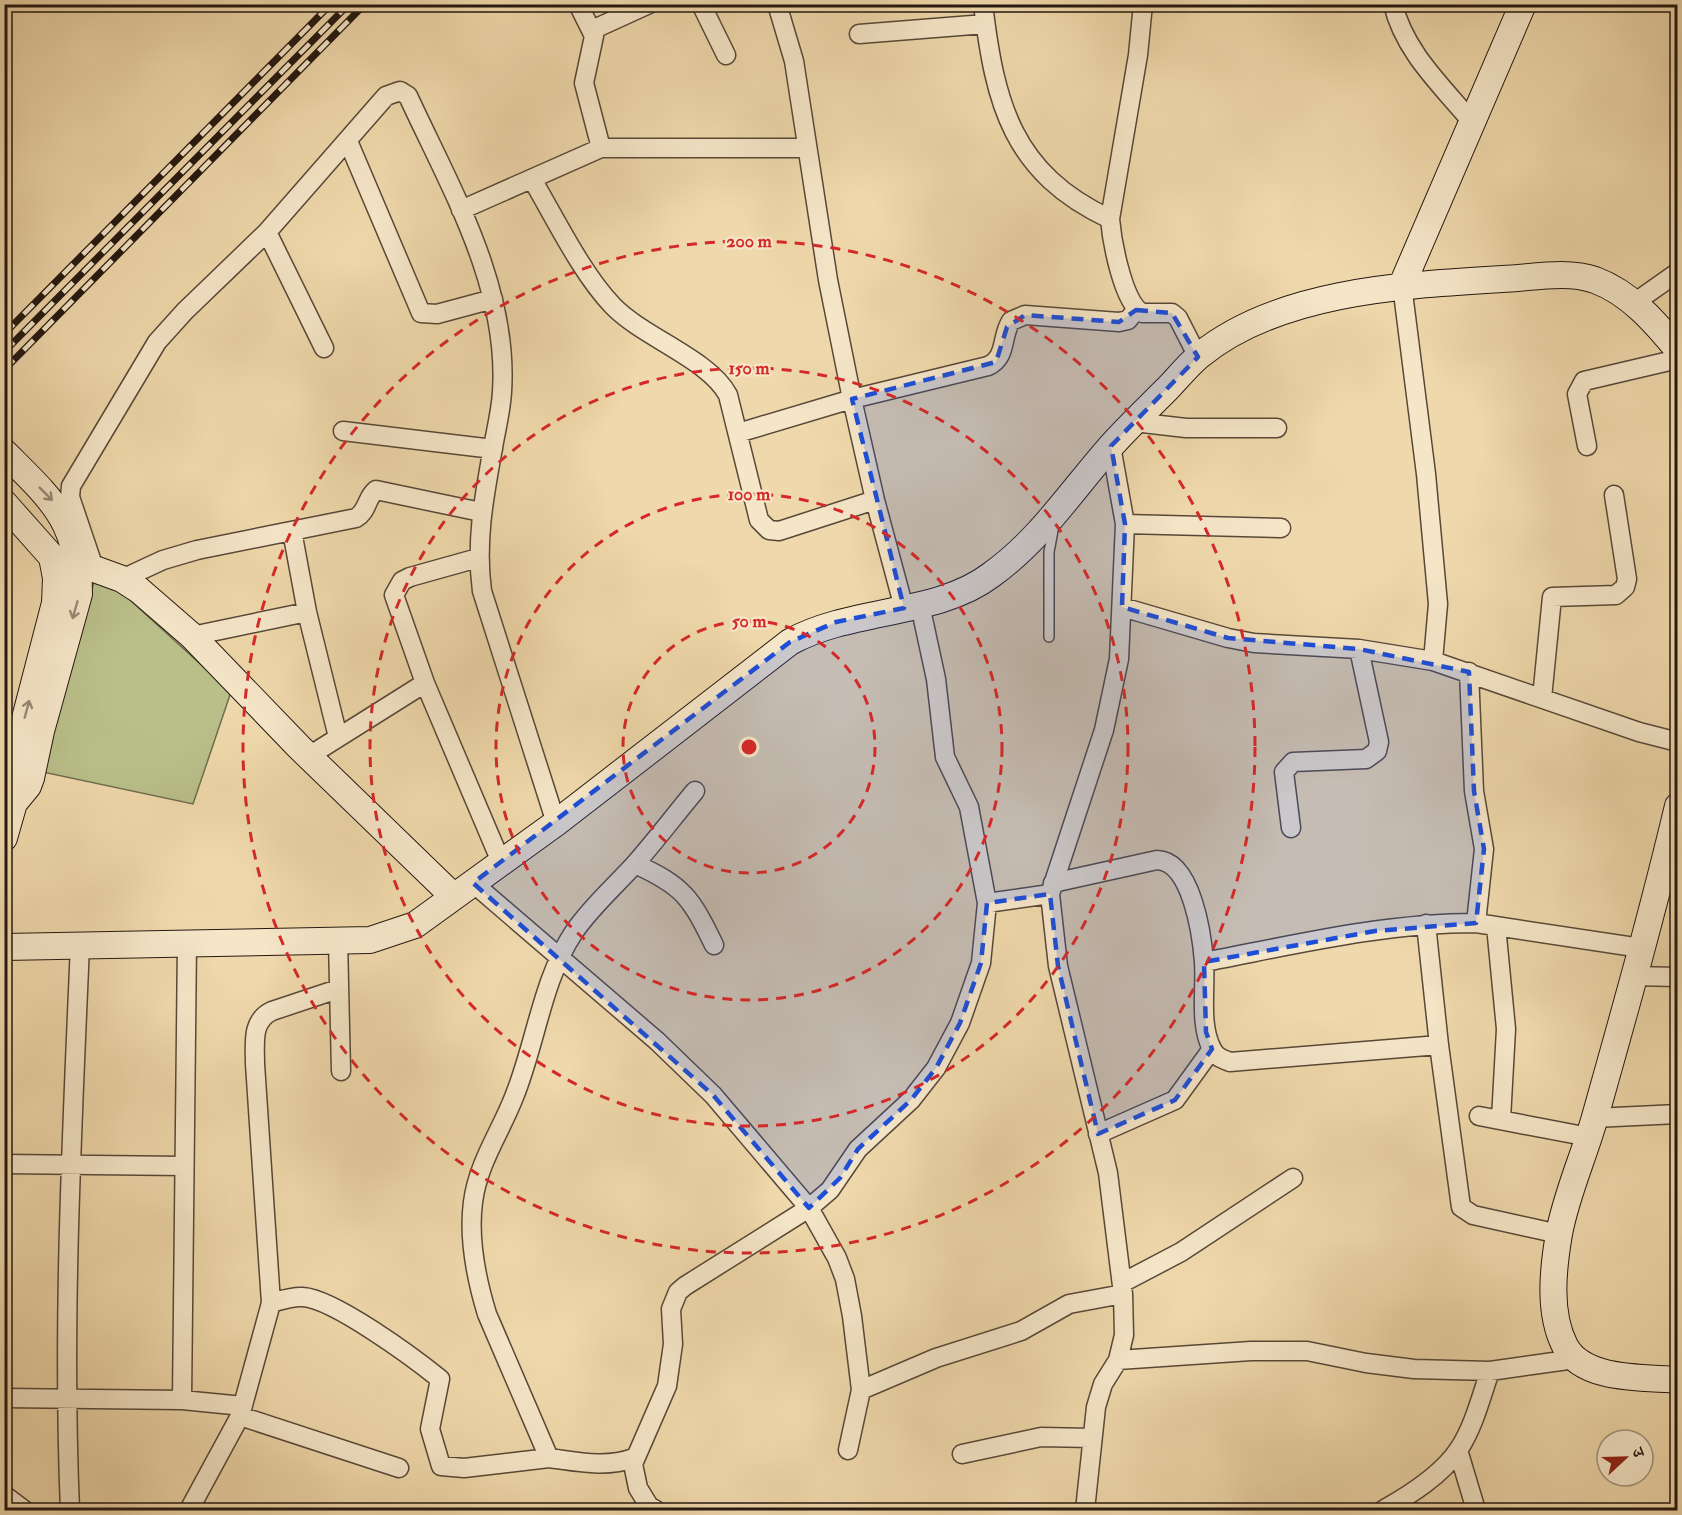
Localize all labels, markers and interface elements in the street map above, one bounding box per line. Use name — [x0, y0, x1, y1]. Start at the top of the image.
text: 200 m — [726, 230, 773, 253]
text: 150 m — [728, 357, 771, 380]
text: 100 m — [728, 483, 771, 506]
one-way arrow — [38, 486, 53, 501]
one-way arrow — [69, 600, 80, 619]
text: 50 m — [732, 610, 767, 633]
one-way arrow — [22, 700, 34, 719]
centre of rings — [739, 737, 759, 757]
north arrow — [1595, 1428, 1655, 1488]
text: उ — [1627, 1444, 1649, 1462]

